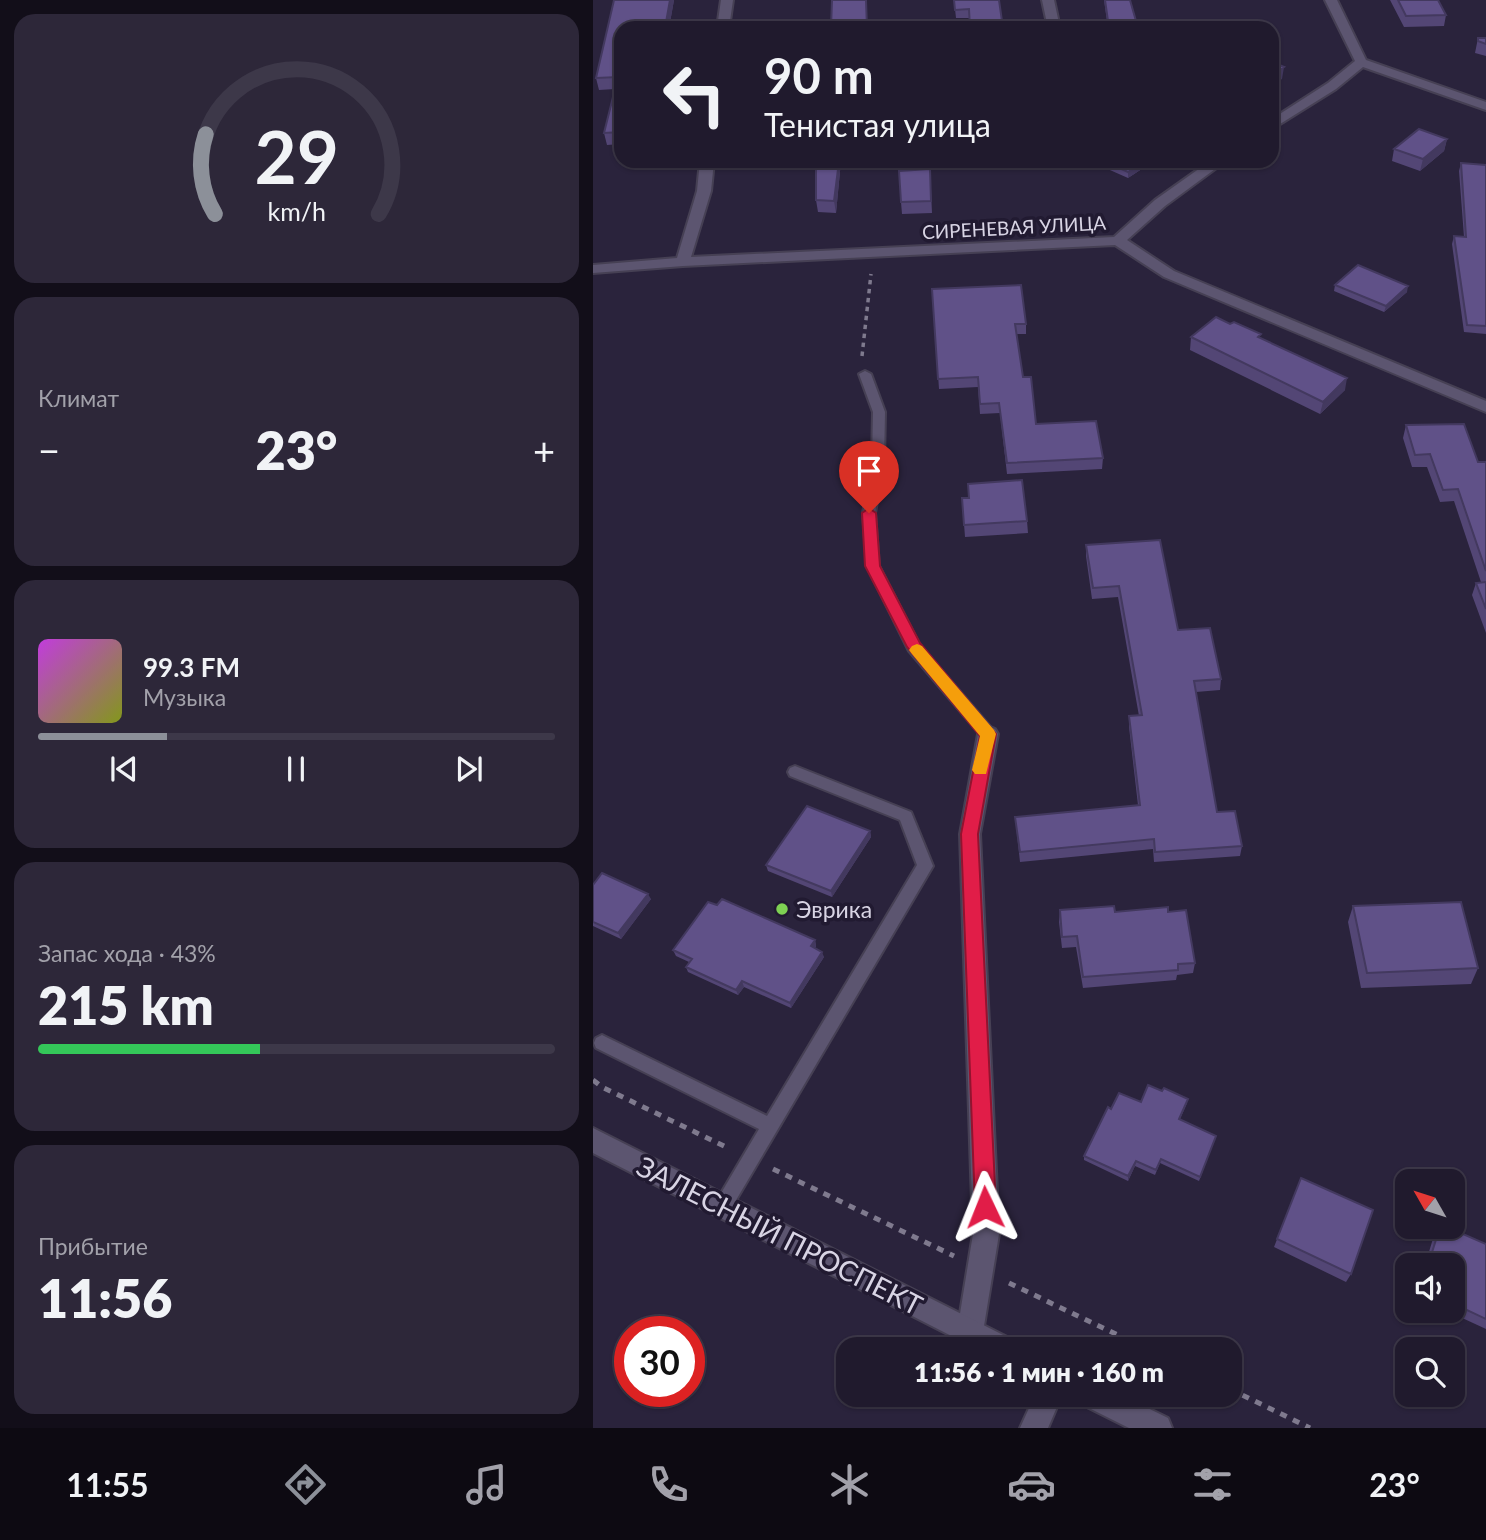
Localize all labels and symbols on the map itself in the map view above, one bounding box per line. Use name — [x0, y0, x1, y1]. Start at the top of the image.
street label: СИРЕНЕВАЯ УЛИЦА — [921, 211, 1107, 243]
pin — [839, 441, 899, 513]
place label: Эврика — [796, 895, 872, 923]
marker: Эврика — [774, 901, 790, 917]
street label: ЗАЛЕСНЫЙ ПРОСПЕКТ — [632, 1148, 929, 1322]
north arrow — [1395, 1169, 1465, 1239]
position arrow — [948, 1170, 1022, 1244]
speed limit sign: 30 — [614, 1316, 705, 1407]

